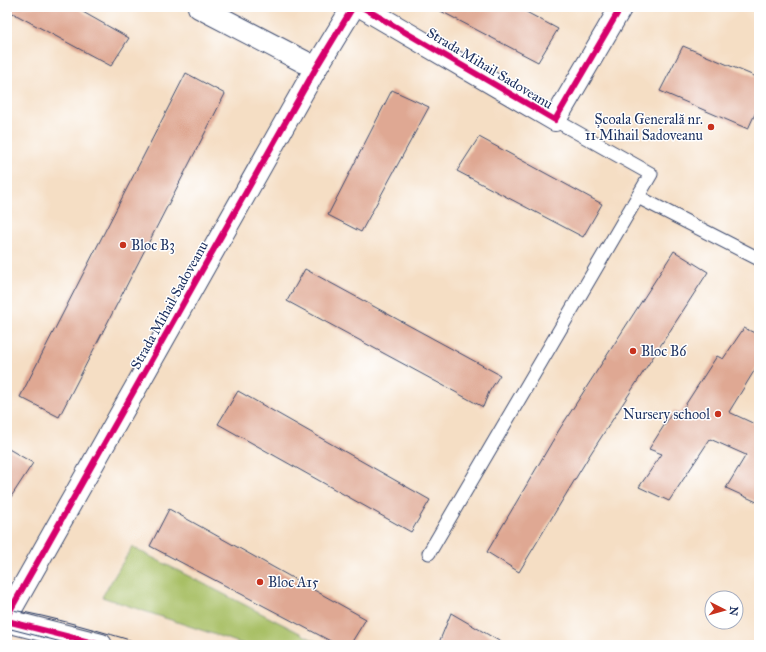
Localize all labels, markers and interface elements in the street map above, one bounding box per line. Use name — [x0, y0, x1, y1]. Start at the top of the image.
street label: Strada Mihail Sadoveanu — [424, 24, 556, 113]
place label: Școala Generală nr. 11 Mihail Sadoveanu — [585, 111, 704, 144]
marker: Școala Generală nr. 11 Mihail Sadoveanu — [706, 122, 716, 132]
place label: Bloc B3 — [131, 237, 175, 254]
street label: Strada Mihail Sadoveanu — [127, 238, 212, 372]
marker: Bloc B3 — [118, 240, 128, 250]
place label: Bloc B6 — [641, 343, 687, 360]
marker: Bloc B6 — [628, 346, 638, 356]
place label: Nursery school — [623, 406, 710, 423]
marker: Nursery school — [713, 409, 723, 419]
place label: Bloc A15 — [268, 574, 319, 591]
marker: Bloc A15 — [255, 577, 265, 587]
north arrow — [704, 590, 744, 630]
text: N — [726, 606, 740, 617]

